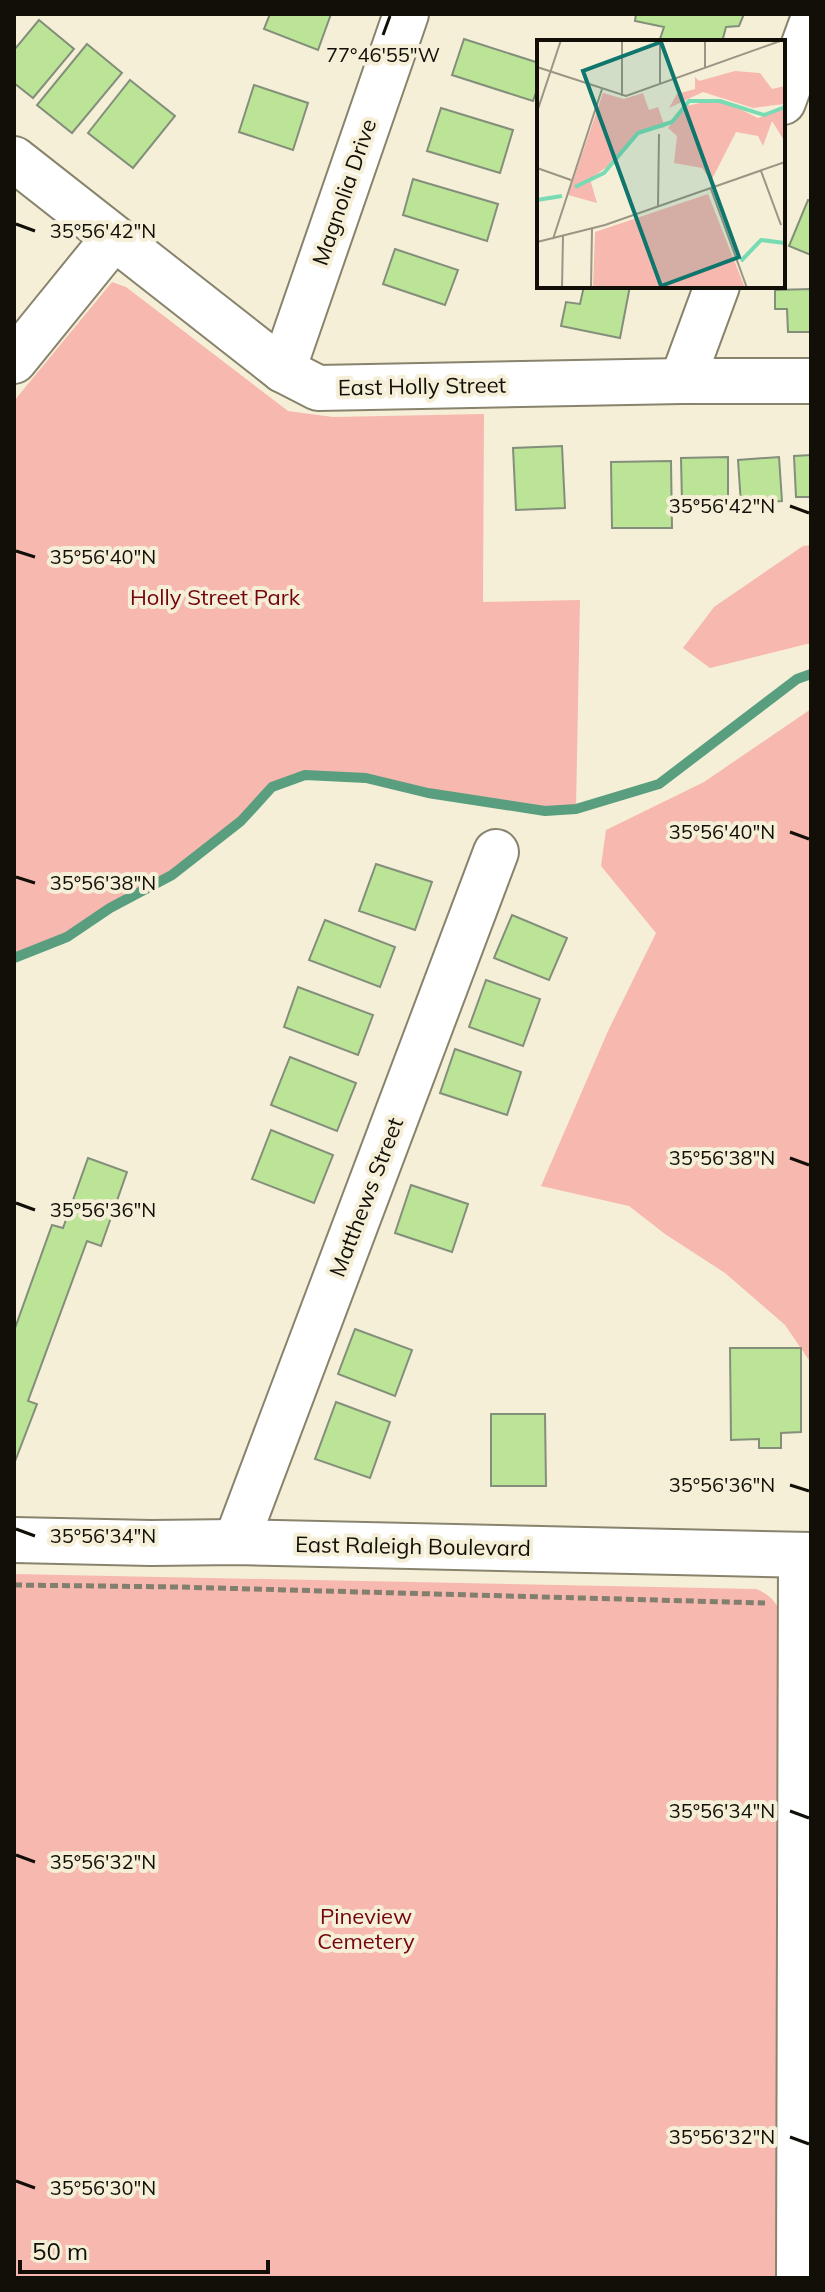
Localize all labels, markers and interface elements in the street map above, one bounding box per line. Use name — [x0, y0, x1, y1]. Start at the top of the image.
inset map — [537, 40, 785, 288]
text: 77°46'55"W — [326, 42, 440, 67]
street label: Magnolia Drive — [306, 115, 382, 269]
text: 35°56'42"N — [50, 218, 156, 243]
street label: East Holly Street — [338, 371, 507, 401]
text: 35°56'42"N — [669, 493, 775, 518]
text: 35°56'40"N — [50, 544, 156, 569]
park label: Holly Street Park — [130, 583, 301, 611]
text: 35°56'40"N — [669, 819, 775, 844]
text: 35°56'38"N — [50, 870, 156, 895]
street label: Matthews Street — [323, 1113, 409, 1281]
text: 35°56'38"N — [669, 1145, 775, 1170]
text: 35°56'36"N — [50, 1197, 156, 1222]
text: 35°56'36"N — [669, 1472, 775, 1497]
text: 35°56'34"N — [50, 1523, 156, 1548]
street label: East Raleigh Boulevard — [295, 1530, 531, 1562]
text: 35°56'34"N — [669, 1798, 775, 1823]
text: 35°56'32"N — [50, 1849, 156, 1874]
park label: Pineview Cemetery — [317, 1902, 415, 1955]
text: 35°56'32"N — [669, 2124, 775, 2149]
text: 35°56'30"N — [50, 2175, 156, 2200]
scale bar — [20, 2224, 268, 2274]
text: 50 m — [32, 2236, 88, 2266]

